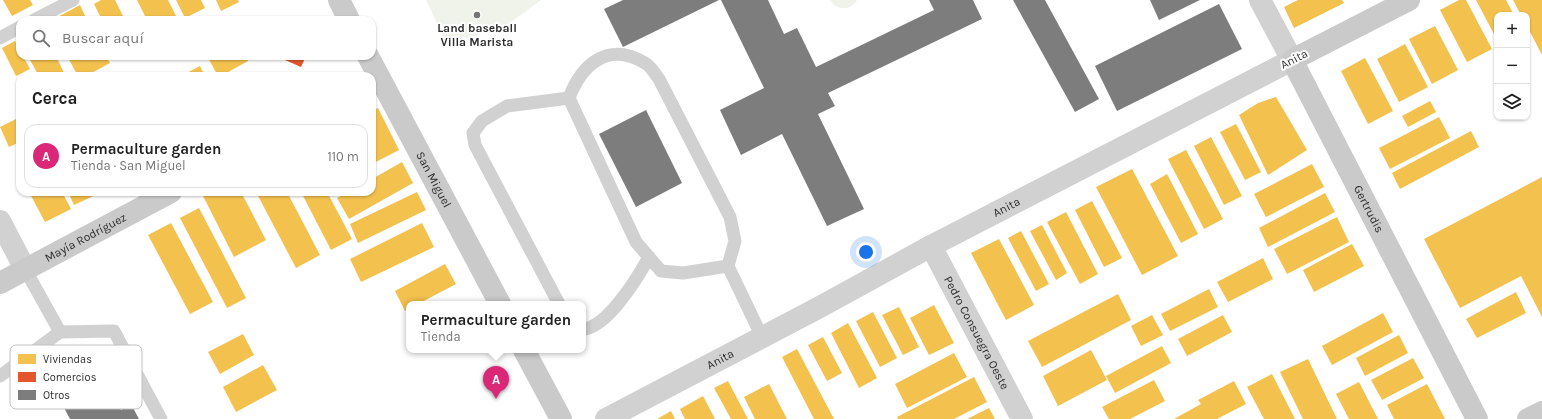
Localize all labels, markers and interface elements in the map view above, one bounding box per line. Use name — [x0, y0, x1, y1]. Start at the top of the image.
marker: Land baseball Villa Marista — [472, 10, 482, 20]
map controls — [1494, 12, 1530, 120]
button: + — [1494, 12, 1530, 48]
search box — [16, 16, 376, 60]
place label: Land baseball Villa Marista — [437, 21, 517, 49]
icon: search — [30, 27, 52, 49]
text: Buscar aquí — [62, 29, 144, 47]
street label: Anita — [1278, 46, 1310, 72]
button: − — [1494, 48, 1530, 84]
button: layers — [1494, 84, 1530, 120]
text: Cerca — [32, 88, 77, 108]
text: Permaculture garden — [71, 140, 221, 158]
text: A — [42, 149, 50, 164]
text: 110 m — [327, 149, 359, 164]
street label: San Miguel — [413, 149, 454, 210]
text: Tienda · San Miguel — [71, 158, 186, 173]
street label: Gertrudis — [1351, 183, 1387, 235]
street label: Anita — [990, 194, 1022, 220]
street label: Mayía Rodríguez — [42, 210, 129, 265]
your location — [856, 242, 876, 262]
street label: Pedro Consuegra Oeste — [941, 274, 1012, 392]
popup — [406, 301, 586, 353]
text: Permaculture garden — [421, 311, 571, 329]
text: Tienda — [421, 329, 461, 344]
legend — [10, 345, 142, 409]
street label: Anita — [704, 346, 736, 372]
text: Viviendas — [43, 353, 92, 366]
pin: A — [483, 366, 509, 399]
text: Comercios — [43, 371, 97, 384]
text: Otros — [43, 389, 70, 402]

